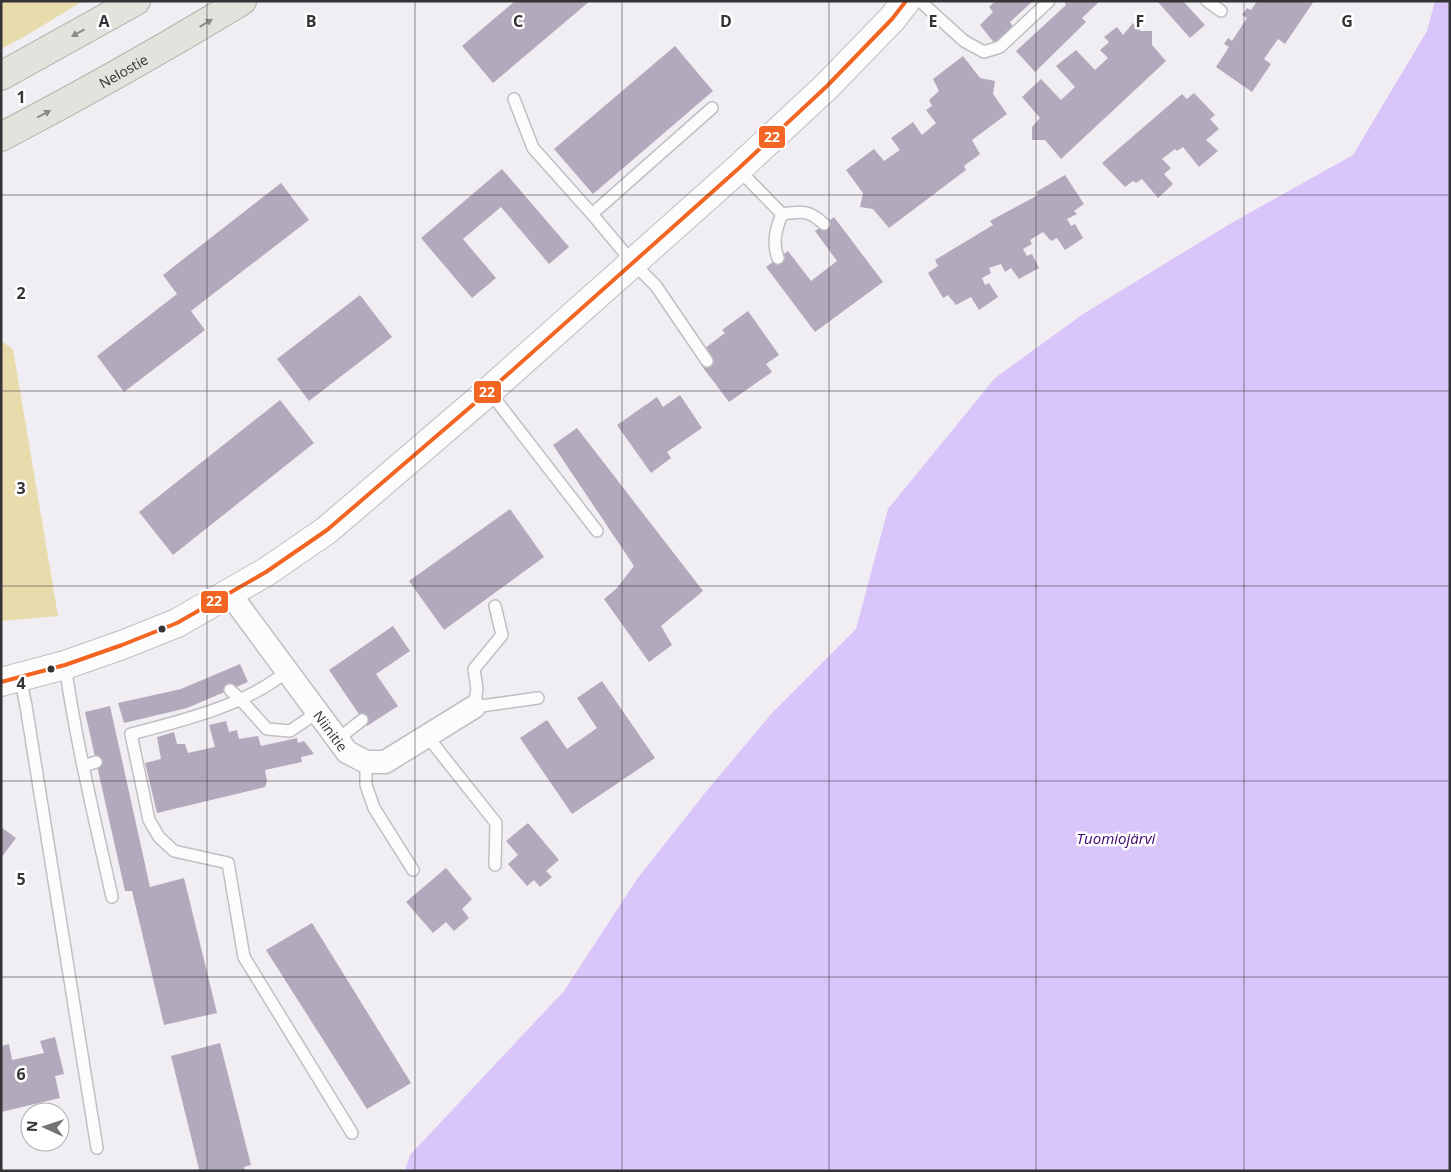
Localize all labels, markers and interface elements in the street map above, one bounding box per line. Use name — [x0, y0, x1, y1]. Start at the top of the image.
text: A — [98, 10, 110, 32]
text: B — [306, 10, 316, 32]
text: C — [513, 10, 523, 32]
text: D — [720, 10, 732, 32]
text: E — [929, 10, 938, 32]
text: F — [1136, 10, 1144, 32]
text: G — [1341, 10, 1353, 32]
one-way arrow — [199, 19, 212, 28]
one-way arrow — [71, 29, 85, 38]
street label: Nelostie — [95, 49, 151, 92]
text: 1 — [16, 86, 26, 108]
one-way arrow — [37, 110, 52, 118]
line badge: 22 — [758, 125, 786, 149]
text: 22 — [764, 127, 780, 146]
text: 2 — [16, 282, 26, 304]
line badge: 22 — [473, 380, 502, 404]
text: 22 — [479, 382, 495, 401]
text: 3 — [16, 477, 26, 499]
line badge: 22 — [200, 590, 229, 614]
text: 22 — [206, 591, 222, 610]
unlabelled marker — [157, 624, 167, 634]
unlabelled marker — [46, 664, 56, 674]
text: 4 — [16, 672, 26, 694]
street label: Niinitie — [310, 706, 353, 755]
water label: Tuomiojärvi — [1077, 828, 1156, 848]
text: 5 — [16, 868, 26, 890]
text: 6 — [16, 1063, 26, 1085]
north arrow — [20, 1102, 70, 1152]
text: N — [22, 1120, 41, 1132]

